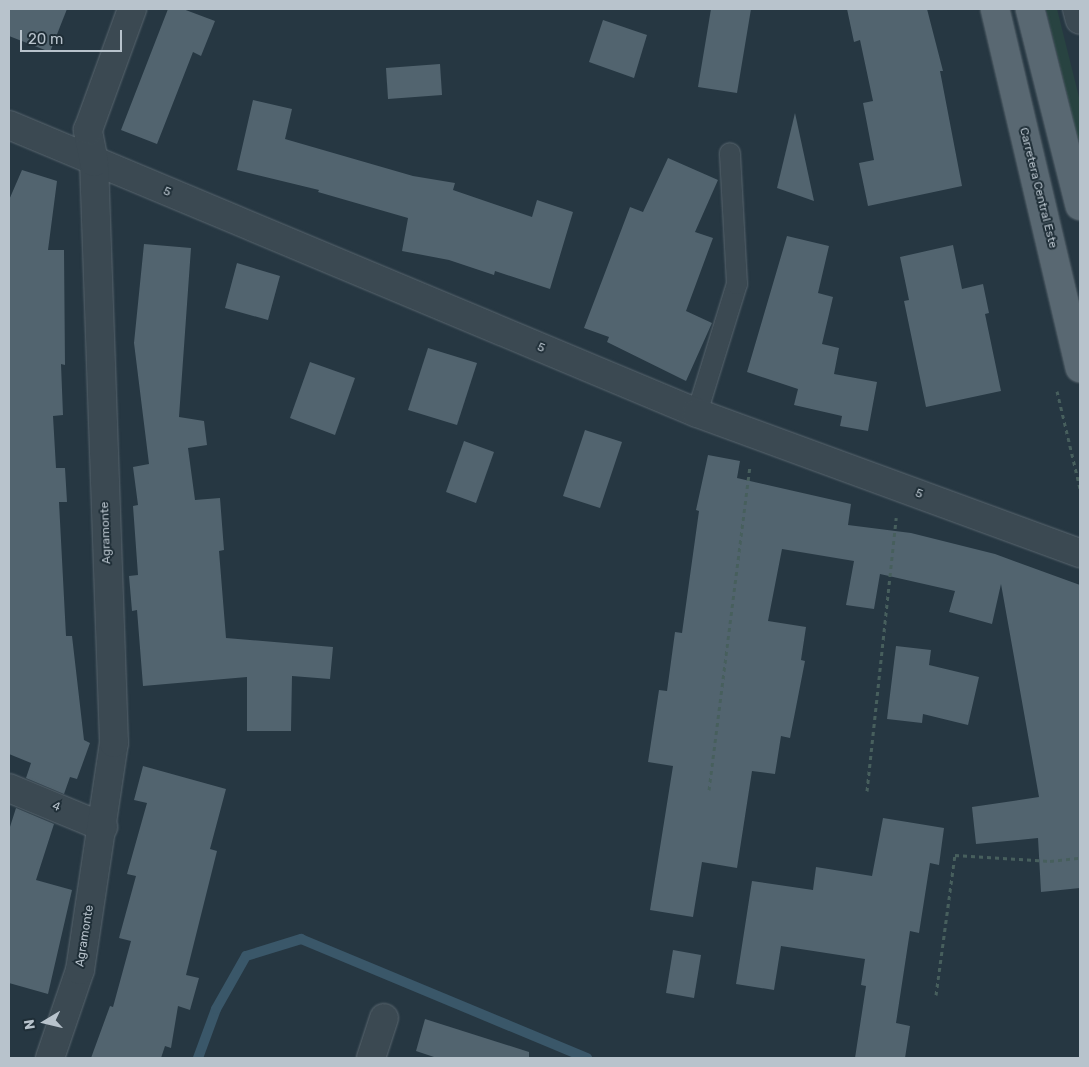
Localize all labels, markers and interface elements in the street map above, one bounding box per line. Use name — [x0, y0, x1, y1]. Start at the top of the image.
scale bar — [22, 20, 125, 52]
text: 20 m — [28, 30, 63, 48]
street label: Carretera Central Este — [1016, 126, 1060, 250]
street label: 5 — [161, 184, 173, 200]
street label: 5 — [535, 340, 547, 356]
street label: 5 — [913, 486, 925, 502]
street label: Agramonte — [98, 502, 114, 564]
street label: 4 — [50, 799, 62, 815]
street label: Agramonte — [73, 904, 97, 968]
north arrow — [20, 997, 70, 1047]
text: N — [21, 1018, 39, 1031]

